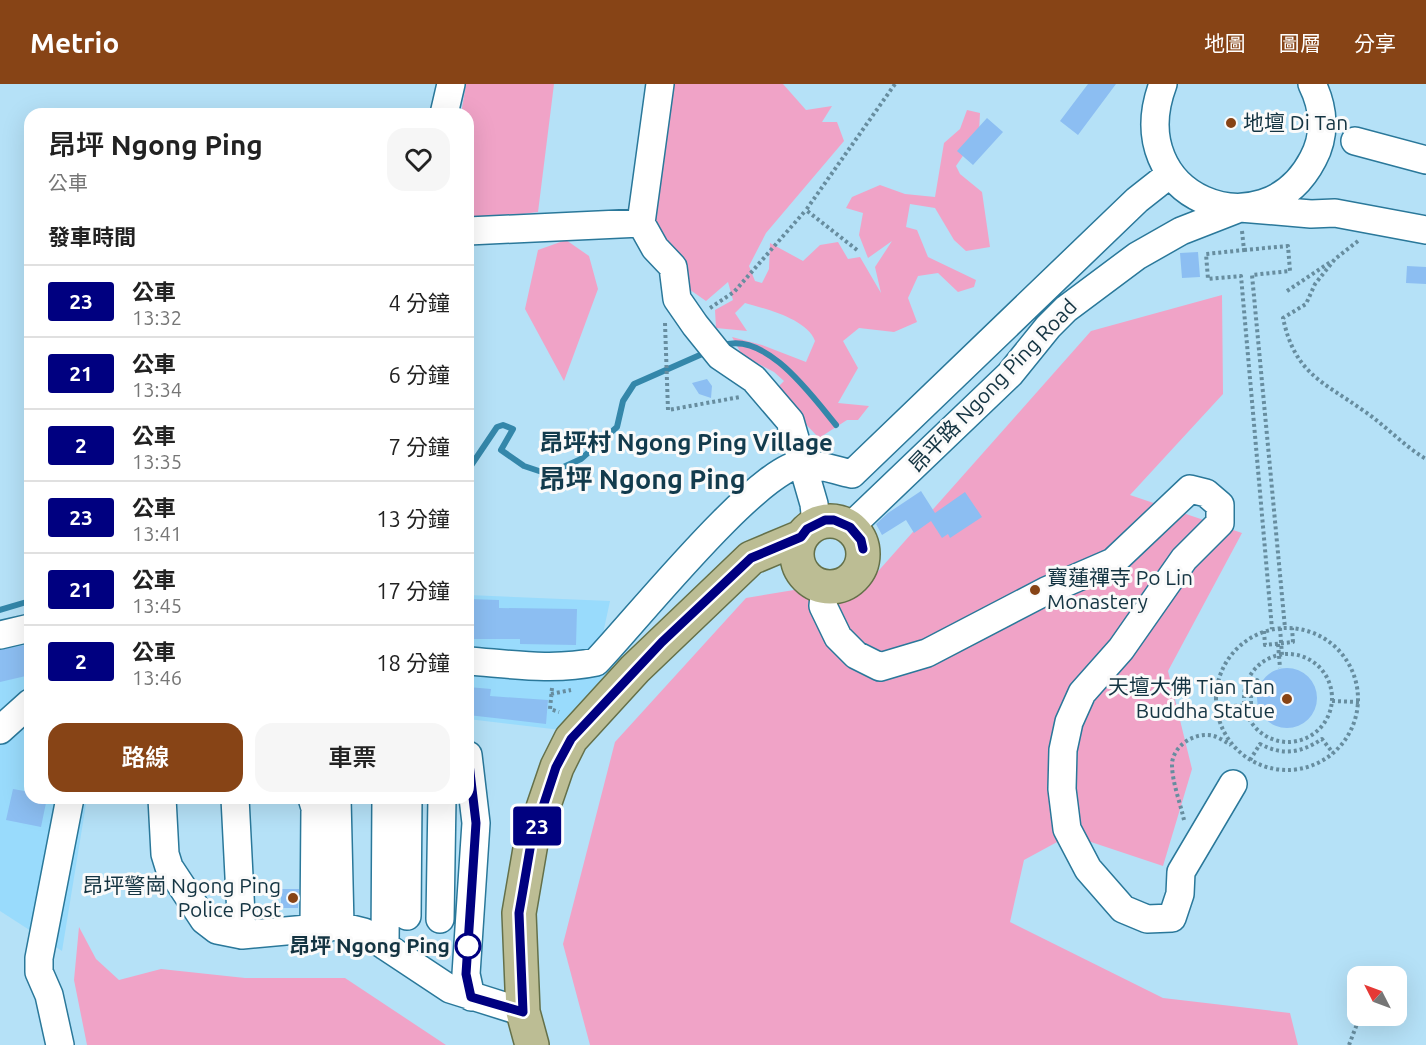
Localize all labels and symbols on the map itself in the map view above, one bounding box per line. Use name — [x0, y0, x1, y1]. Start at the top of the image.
place label: 地壇 Di Tan — [1243, 110, 1348, 134]
marker: 地壇 Di Tan — [1224, 116, 1238, 130]
street label: 昂平路 Ngong Ping Road — [903, 294, 1081, 477]
district label: 昂坪村 Ngong Ping Village — [539, 429, 833, 456]
district label: 昂坪 Ngong Ping — [538, 464, 746, 494]
place label: 寶蓮禪寺 Po Lin Monastery — [1047, 565, 1193, 613]
marker: 寶蓮禪寺 Po Lin Monastery — [1028, 583, 1042, 597]
place label: 天壇大佛 Tian Tan Buddha Statue — [1108, 674, 1275, 722]
marker: 天壇大佛 Tian Tan Buddha Statue — [1280, 692, 1294, 706]
line badge: 23 — [510, 806, 564, 846]
place label: 昂坪警崗 Ngong Ping Police Post — [82, 873, 281, 921]
marker: 昂坪警崗 Ngong Ping Police Post — [286, 891, 300, 905]
place label: 昂坪 Ngong Ping — [289, 933, 450, 957]
marker: 昂坪 Ngong Ping — [455, 933, 481, 959]
north arrow — [1347, 966, 1407, 1026]

